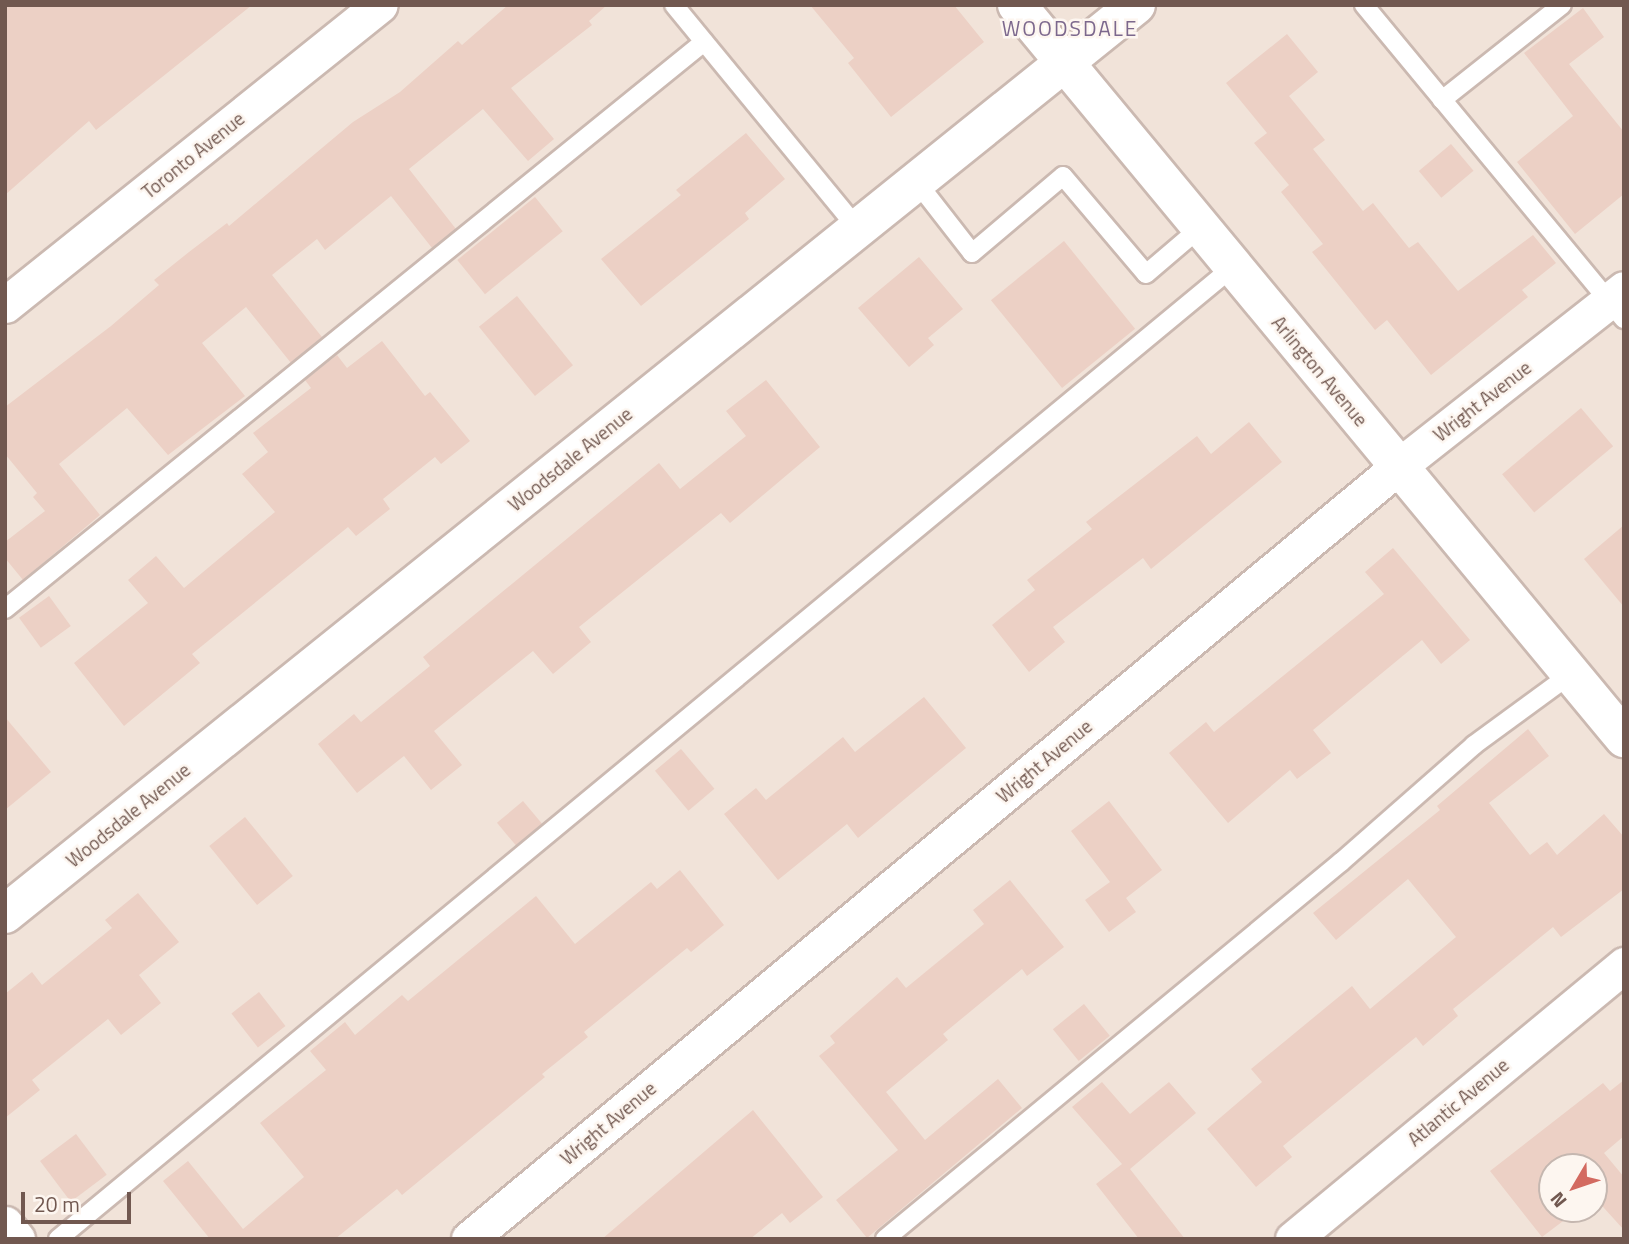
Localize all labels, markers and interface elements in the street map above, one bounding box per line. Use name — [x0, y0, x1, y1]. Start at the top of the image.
district label: WOODSDALE — [1003, 15, 1137, 41]
street label: Toronto Avenue — [137, 107, 249, 203]
street label: Arlington Avenue — [1267, 311, 1373, 431]
street label: Wright Avenue — [1429, 356, 1535, 446]
street label: Woodsdale Avenue — [504, 402, 636, 516]
street label: Wright Avenue — [992, 715, 1096, 807]
street label: Woodsdale Avenue — [62, 758, 194, 872]
street label: Atlantic Avenue — [1403, 1053, 1513, 1151]
street label: Wright Avenue — [556, 1077, 660, 1169]
north arrow — [1538, 1153, 1608, 1223]
scale bar — [24, 1178, 135, 1222]
text: N — [1542, 1186, 1573, 1215]
text: 20 m — [34, 1188, 80, 1220]

